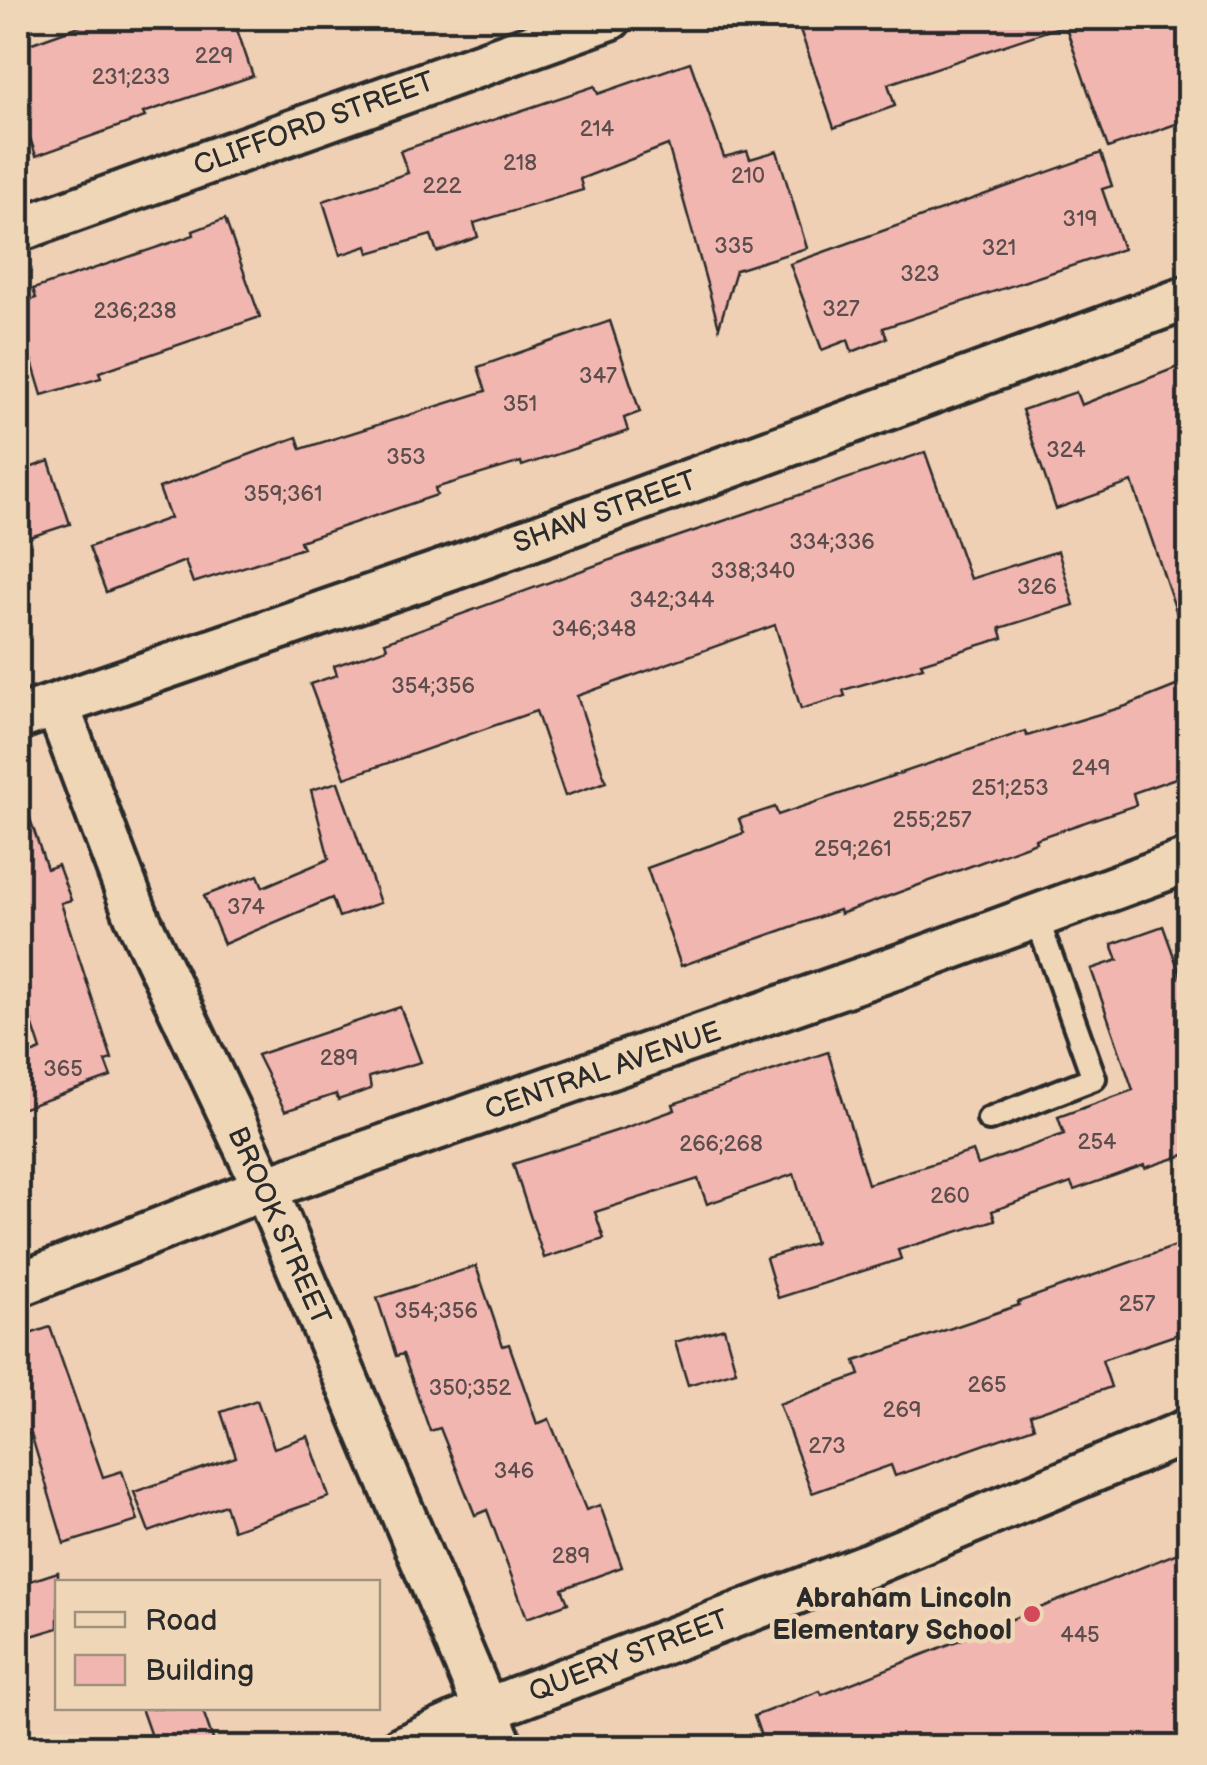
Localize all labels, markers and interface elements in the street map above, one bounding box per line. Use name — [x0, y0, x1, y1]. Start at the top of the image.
house number: 229 — [195, 43, 233, 70]
house number: 231;233 — [92, 64, 170, 91]
street label: CLIFFORD STREET — [189, 65, 439, 183]
house number: 214 — [580, 116, 615, 143]
house number: 218 — [503, 150, 537, 177]
house number: 210 — [731, 163, 765, 190]
house number: 222 — [423, 173, 461, 200]
house number: 319 — [1063, 206, 1097, 233]
house number: 335 — [714, 233, 754, 260]
house number: 321 — [982, 235, 1016, 262]
house number: 323 — [900, 261, 940, 288]
house number: 327 — [822, 296, 860, 323]
house number: 236;238 — [94, 298, 176, 325]
house number: 347 — [579, 363, 617, 390]
house number: 351 — [503, 391, 537, 418]
house number: 324 — [1046, 437, 1086, 464]
house number: 353 — [386, 444, 426, 471]
street label: SHAW STREET — [509, 464, 701, 560]
house number: 359;361 — [244, 481, 322, 508]
house number: 334;336 — [789, 529, 875, 556]
house number: 338;340 — [711, 558, 795, 585]
house number: 326 — [1017, 574, 1057, 601]
house number: 342;344 — [630, 587, 715, 614]
house number: 346;348 — [552, 616, 636, 643]
house number: 354;356 — [391, 673, 475, 700]
house number: 249 — [1072, 755, 1110, 782]
house number: 251;253 — [971, 775, 1049, 802]
house number: 255;257 — [892, 807, 972, 834]
house number: 259;261 — [814, 836, 892, 863]
house number: 374 — [227, 894, 265, 921]
street label: CENTRAL AVENUE — [481, 1015, 725, 1127]
house number: 289 — [320, 1045, 358, 1072]
house number: 365 — [43, 1056, 83, 1083]
street label: BROOK STREET — [221, 1122, 338, 1330]
house number: 254 — [1077, 1129, 1117, 1156]
house number: 266;268 — [679, 1131, 763, 1158]
house number: 260 — [930, 1183, 970, 1210]
house number: 257 — [1119, 1291, 1155, 1318]
house number: 354;356 — [394, 1298, 478, 1325]
house number: 265 — [967, 1372, 1007, 1399]
house number: 350;352 — [429, 1375, 511, 1402]
house number: 269 — [882, 1397, 922, 1424]
house number: 273 — [808, 1433, 846, 1460]
house number: 346 — [494, 1458, 534, 1485]
house number: 289 — [552, 1543, 590, 1570]
legend — [55, 1580, 380, 1710]
place label: Abraham Lincoln Elementary School — [772, 1582, 1012, 1647]
text: Road — [145, 1603, 218, 1639]
street label: QUERY STREET — [525, 1603, 734, 1709]
marker: Abraham Lincoln Elementary School — [1021, 1603, 1043, 1625]
house number: 445 — [1060, 1622, 1100, 1649]
text: Building — [145, 1653, 254, 1689]

